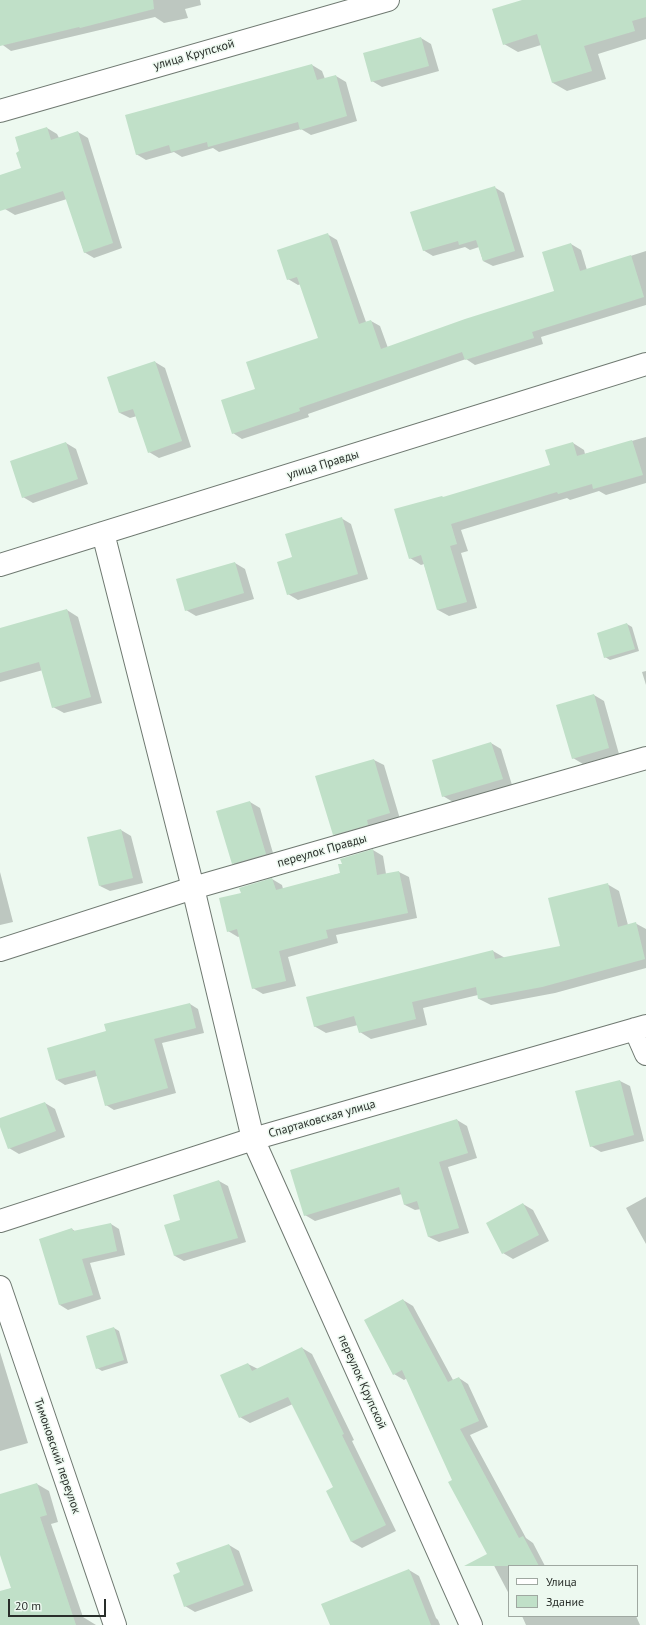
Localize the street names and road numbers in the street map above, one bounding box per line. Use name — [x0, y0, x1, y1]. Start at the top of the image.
street label: улица Крупской — [152, 37, 236, 73]
street label: улица Правды — [285, 447, 361, 483]
street label: переулок Правды — [276, 831, 368, 871]
street label: Спартаковская улица — [267, 1097, 377, 1141]
street label: переулок Крупской — [335, 1333, 389, 1431]
street label: Тимоновский переулок — [31, 1396, 83, 1516]

